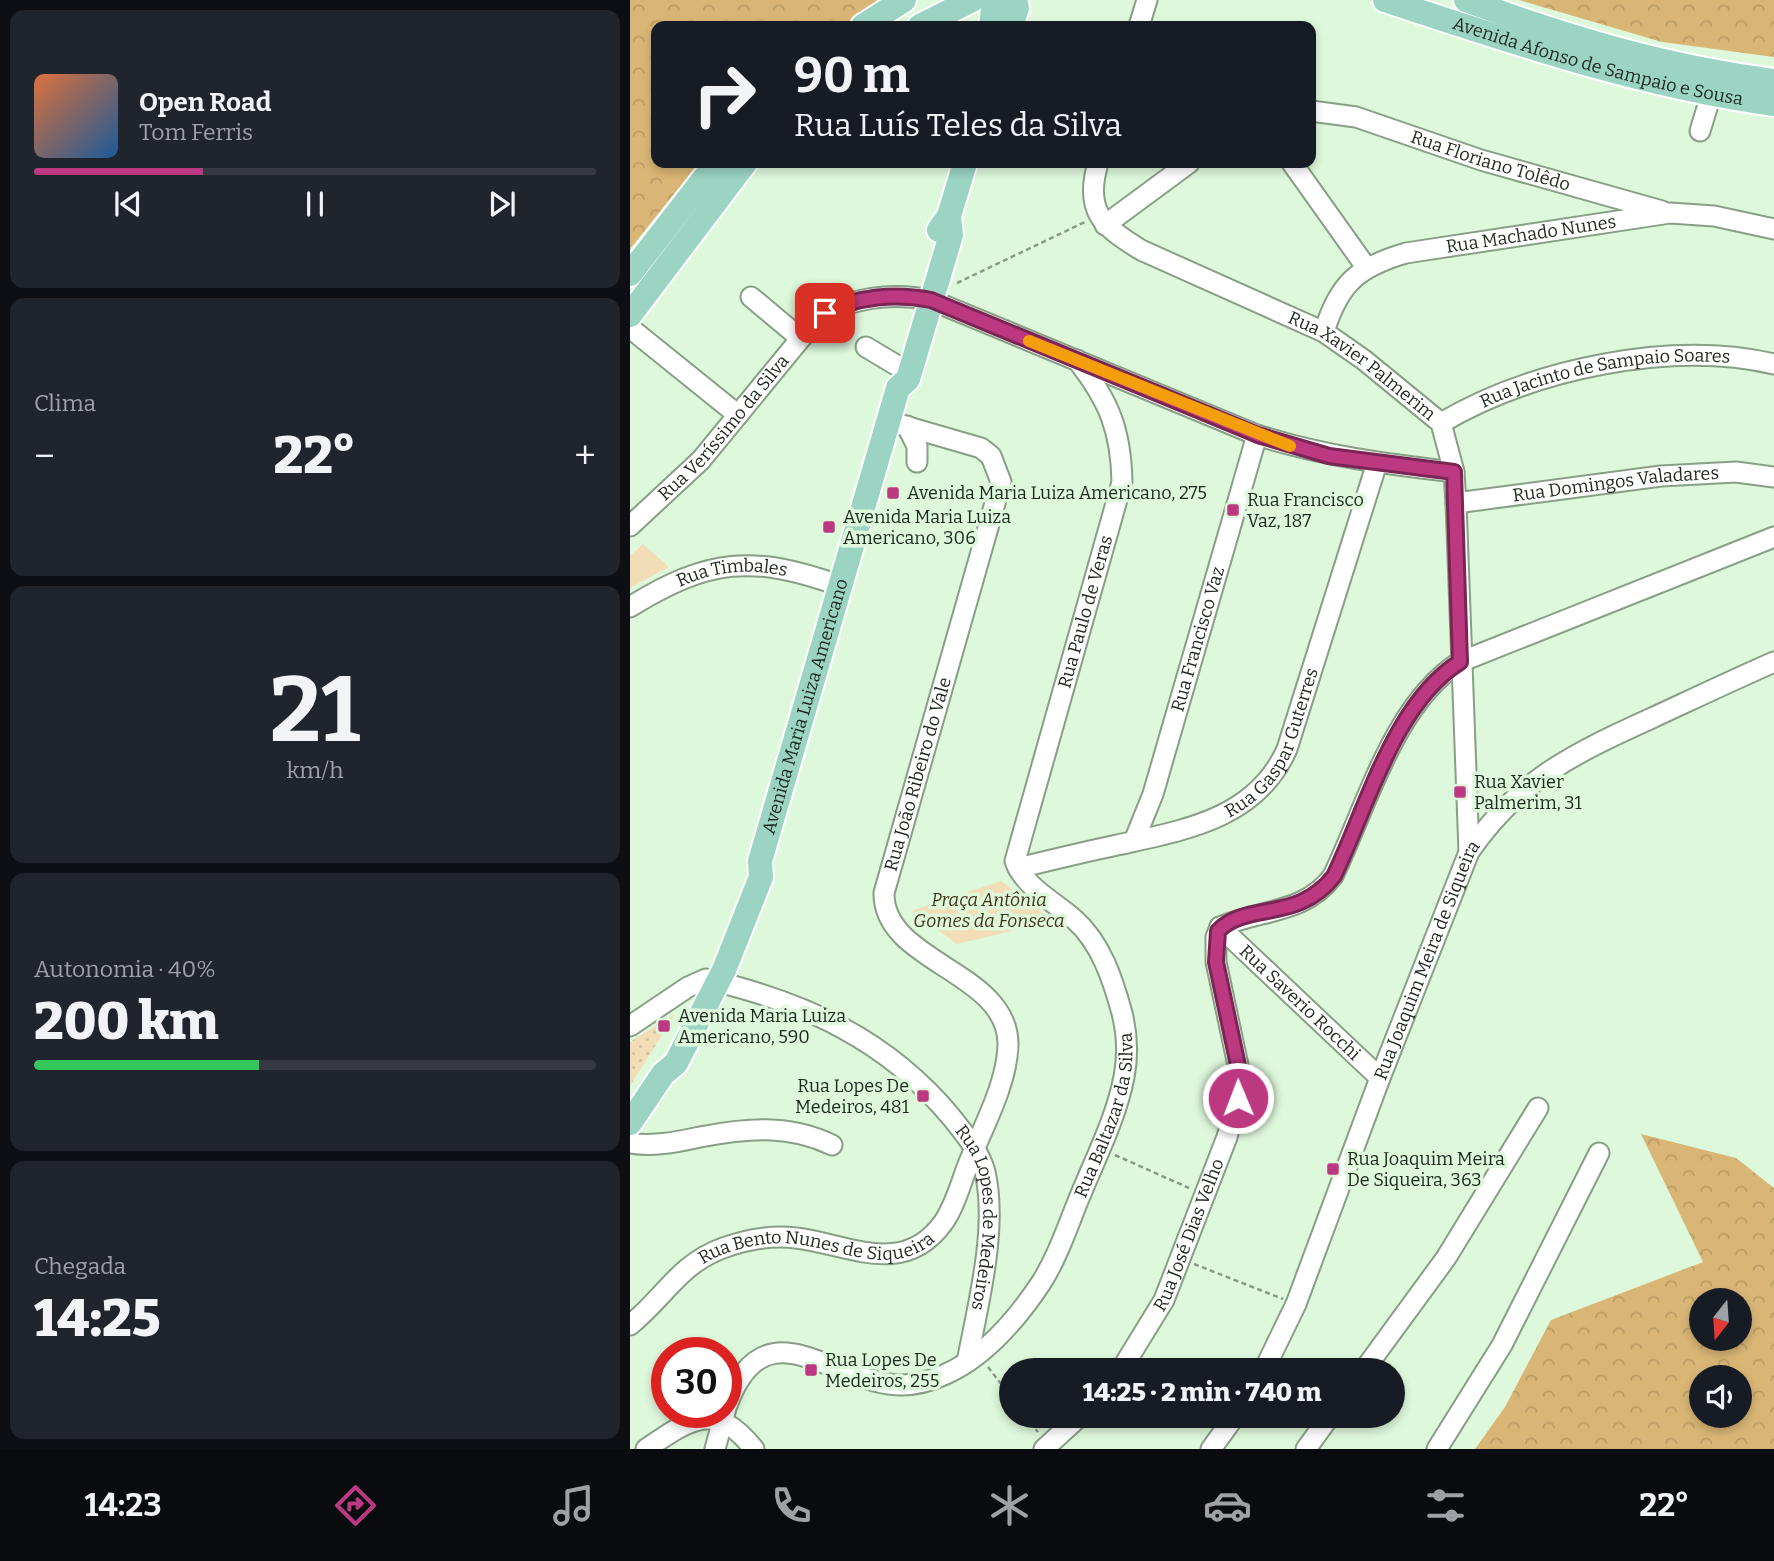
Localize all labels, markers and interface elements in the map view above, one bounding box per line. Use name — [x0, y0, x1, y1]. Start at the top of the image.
street label: Avenida Afonso de Sampaio e Sousa — [1450, 12, 1745, 110]
text: 90 m — [794, 46, 910, 105]
icon: right — [679, 49, 770, 140]
text: Open Road — [139, 87, 271, 118]
text: Rua Luís Teles da Silva — [794, 106, 1122, 144]
text: Tom Ferris — [139, 118, 253, 146]
street label: Rua Floriano Tolêdo — [1408, 126, 1573, 196]
icon: previous — [109, 185, 147, 223]
icon: pause — [296, 185, 334, 223]
icon: next — [483, 185, 521, 223]
street label: Rua Machado Nunes — [1444, 210, 1617, 258]
pin — [795, 283, 855, 343]
icon: arrive — [806, 294, 844, 332]
street label: Rua Xavier Palmerim — [1285, 306, 1440, 425]
street label: Rua Jacinto de Sampaio Soares — [1476, 344, 1731, 412]
street label: Rua Veríssimo da Silva — [653, 350, 794, 505]
text: Clima — [34, 389, 96, 417]
text: 22° — [273, 424, 356, 487]
text: − — [34, 433, 55, 479]
text: + — [574, 433, 596, 479]
street label: Rua Domingos Valadares — [1511, 462, 1720, 506]
place label: Avenida Maria Luiza Americano, 275 — [907, 482, 1207, 504]
marker: Avenida Maria Luiza Americano, 275 — [885, 485, 901, 501]
place label: Rua Francisco Vaz, 187 — [1247, 489, 1364, 532]
marker: Rua Francisco Vaz, 187 — [1225, 502, 1241, 518]
place label: Avenida Maria Luiza Americano, 306 — [843, 506, 1011, 549]
marker: Avenida Maria Luiza Americano, 306 — [821, 519, 837, 535]
street label: Rua Paulo de Veras — [1053, 533, 1117, 691]
street label: Rua Timbales — [673, 554, 789, 592]
street label: Rua Francisco Vaz — [1166, 564, 1229, 714]
street label: Avenida Maria Luiza Americano — [757, 576, 853, 837]
text: 21 — [270, 656, 360, 765]
street label: Rua Gaspar Guterres — [1221, 665, 1323, 822]
street label: Rua João Ribeiro do Vale — [880, 675, 956, 874]
text: km/h — [287, 756, 343, 784]
place label: Rua Xavier Palmerim, 31 — [1474, 771, 1583, 814]
marker: Rua Xavier Palmerim, 31 — [1452, 784, 1468, 800]
street label: Rua Joaquim Meira de Siqueira — [1369, 836, 1485, 1083]
park label: Praça Antônia Gomes da Fonseca — [913, 889, 1065, 932]
street label: Rua Saverio Rocchi — [1235, 940, 1365, 1065]
text: Autonomia · 40% — [34, 955, 216, 983]
text: 200 km — [34, 990, 219, 1053]
place label: Avenida Maria Luiza Americano, 590 — [678, 1005, 846, 1048]
marker: Avenida Maria Luiza Americano, 590 — [656, 1018, 672, 1034]
street label: Rua Baltazar da Silva — [1070, 1032, 1138, 1201]
position arrow — [1201, 1061, 1275, 1135]
place label: Rua Lopes De Medeiros, 481 — [795, 1075, 910, 1118]
marker: Rua Lopes De Medeiros, 481 — [915, 1088, 931, 1104]
street label: Rua Lopes de Medeiros — [951, 1120, 1000, 1312]
place label: Rua Joaquim Meira De Siqueira, 363 — [1347, 1148, 1505, 1191]
street label: Rua José Dias Velho — [1149, 1155, 1229, 1315]
marker: Rua Joaquim Meira De Siqueira, 363 — [1325, 1161, 1341, 1177]
street label: Rua Bento Nunes de Siqueira — [694, 1226, 939, 1269]
text: Chegada — [34, 1252, 126, 1280]
text: 14:25 — [34, 1287, 161, 1350]
north arrow — [1689, 1288, 1752, 1351]
map controls — [1689, 1288, 1752, 1428]
speed limit sign: 30 — [651, 1337, 742, 1428]
place label: Rua Lopes De Medeiros, 255 — [825, 1349, 939, 1392]
marker: Rua Lopes De Medeiros, 255 — [803, 1362, 819, 1378]
button: sound — [1689, 1365, 1752, 1428]
text: 14:25 · 2 min · 740 m — [1083, 1377, 1321, 1408]
icon: directions — [331, 1481, 380, 1530]
icon: music — [549, 1481, 598, 1530]
icon: phone — [767, 1481, 816, 1530]
icon: climate — [985, 1481, 1034, 1530]
icon: car — [1203, 1481, 1252, 1530]
icon: filters — [1421, 1481, 1470, 1530]
text: 14:23 — [85, 1486, 162, 1524]
text: 22° — [1639, 1486, 1689, 1524]

